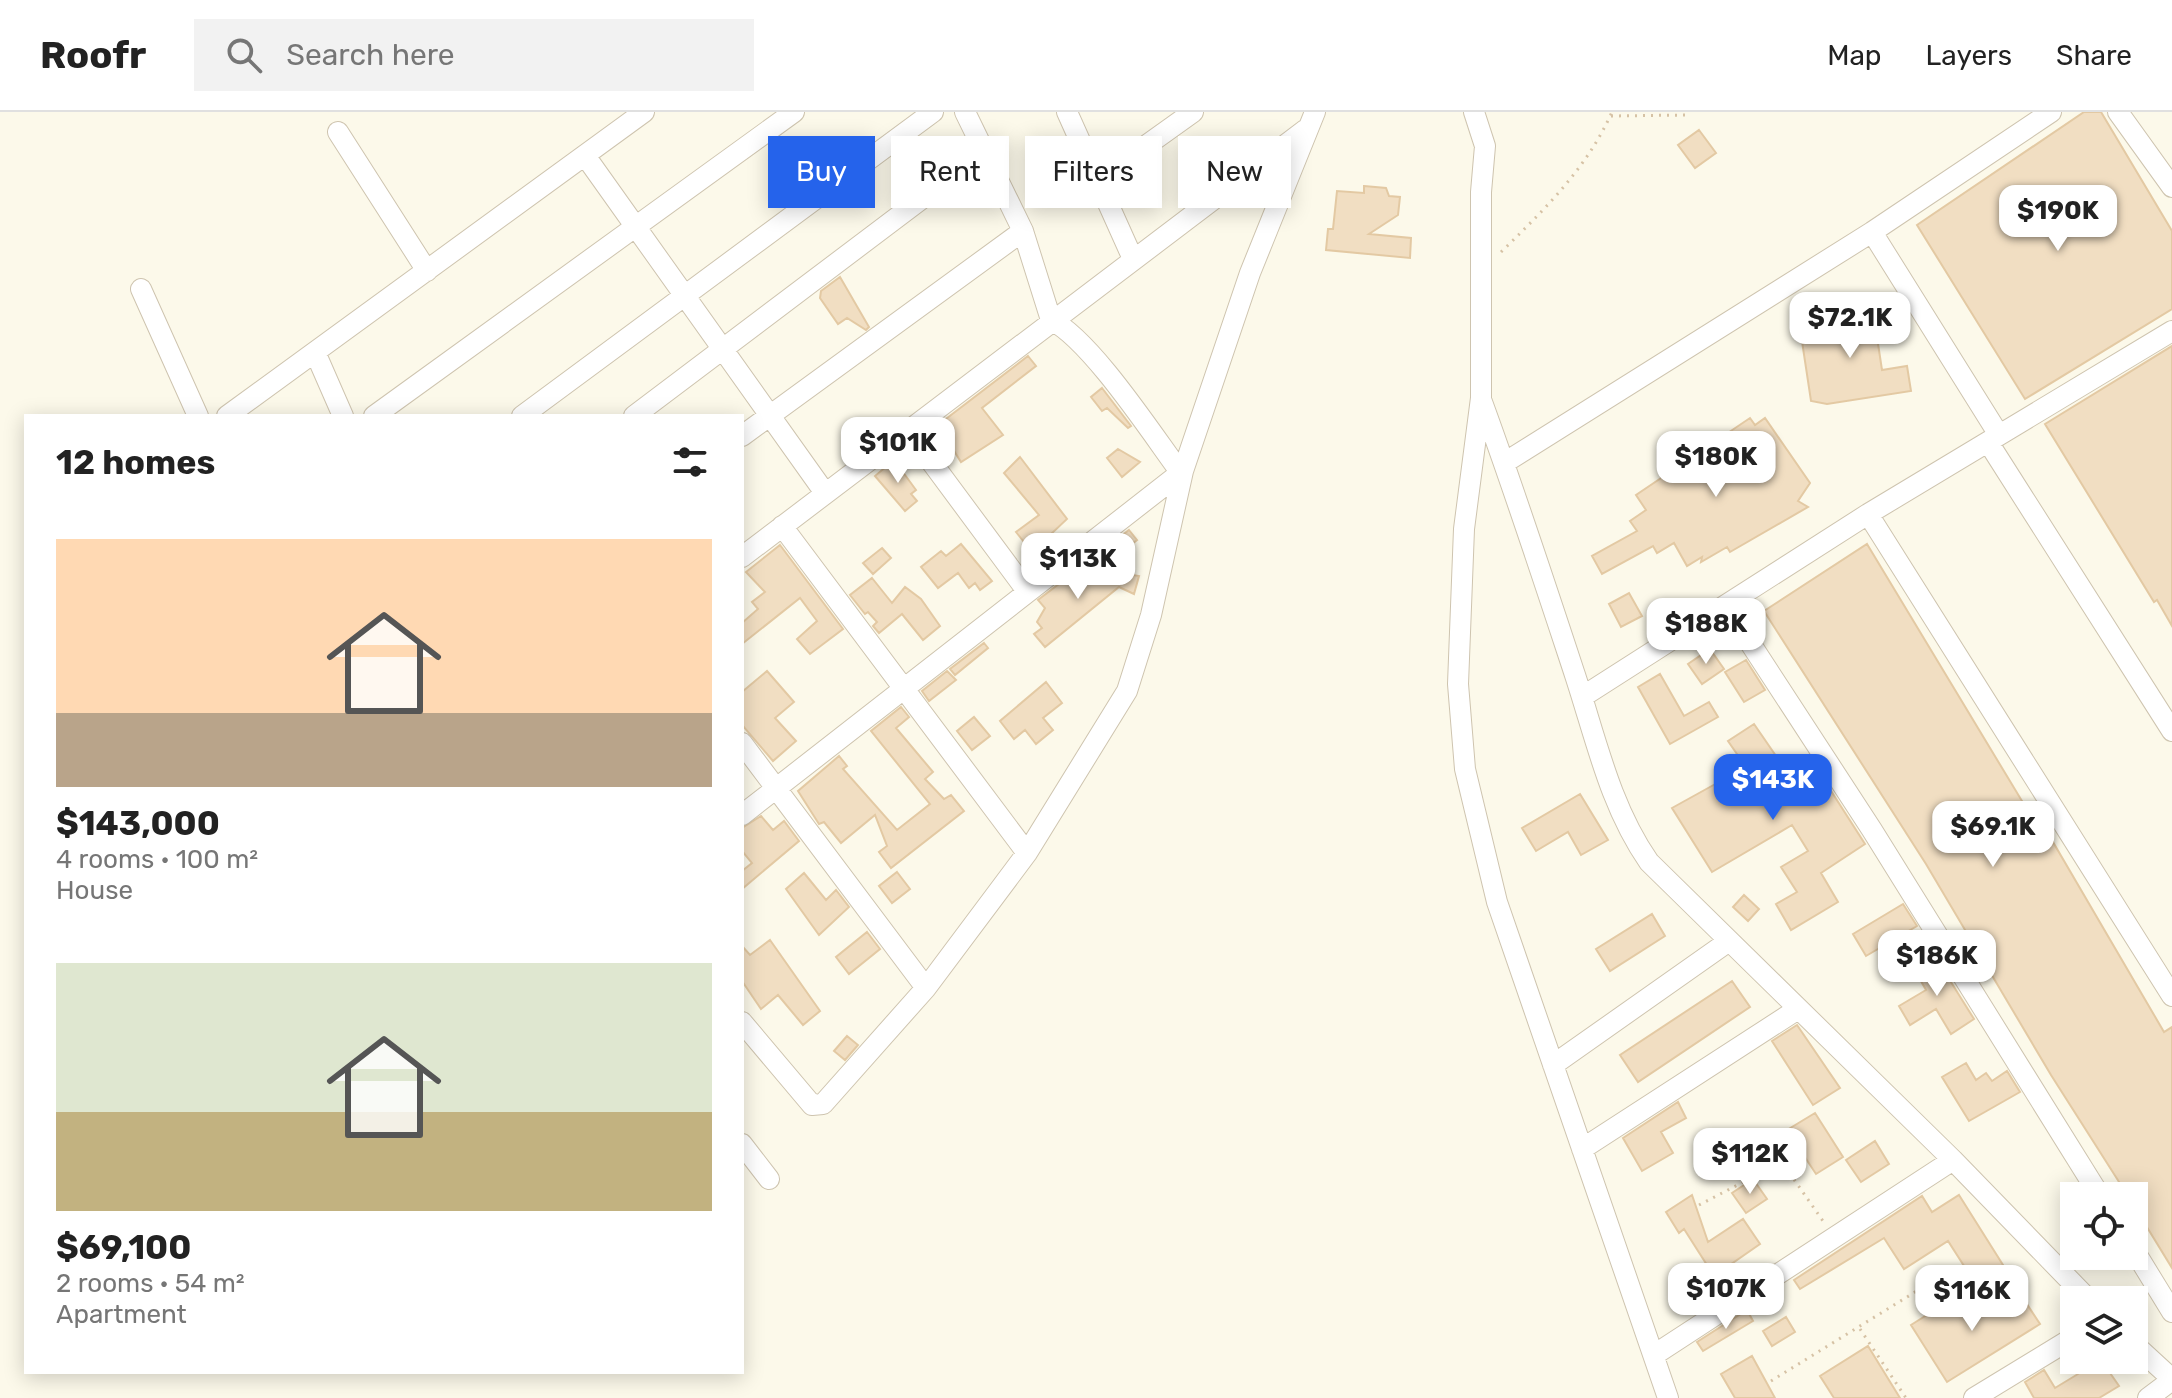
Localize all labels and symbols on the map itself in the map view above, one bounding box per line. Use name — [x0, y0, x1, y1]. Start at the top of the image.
pin: $190K — [2002, 185, 2114, 253]
pin: $72.1K — [1785, 292, 1915, 360]
pin: $101K — [842, 417, 954, 485]
pin: $180K — [1660, 431, 1772, 499]
pin: $113K — [1022, 533, 1134, 601]
pin: $188K — [1650, 598, 1762, 666]
pin: $143K — [1717, 754, 1829, 822]
pin: $69.1K — [1928, 801, 2058, 869]
pin: $186K — [1881, 930, 1993, 998]
pin: $112K — [1694, 1128, 1806, 1196]
pin: $107K — [1670, 1263, 1782, 1331]
pin: $116K — [1916, 1265, 2028, 1333]

